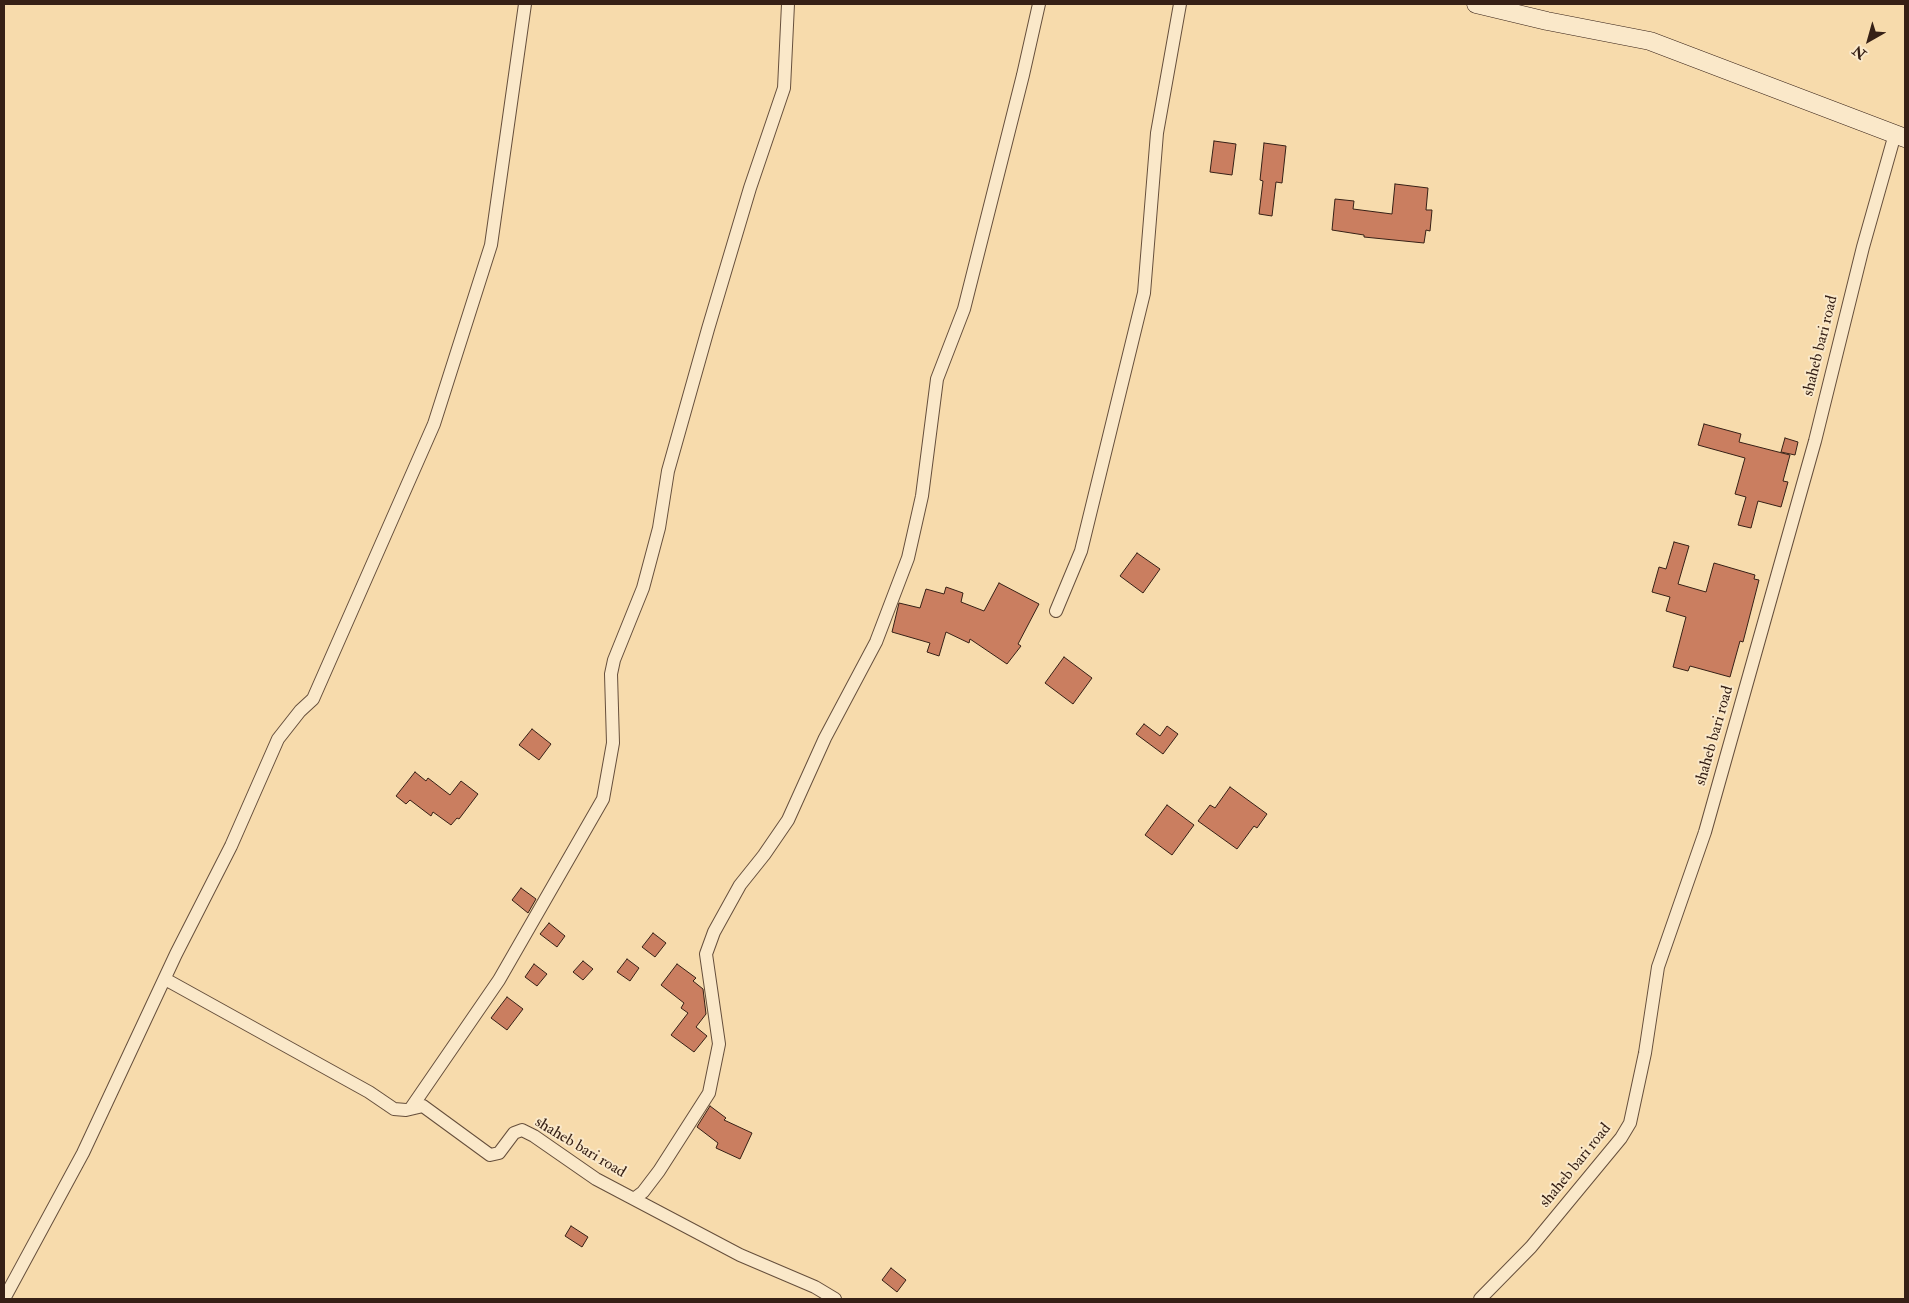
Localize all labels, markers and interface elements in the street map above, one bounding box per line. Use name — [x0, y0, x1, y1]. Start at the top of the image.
north arrow — [1844, 15, 1894, 65]
text: N — [1849, 42, 1870, 63]
street label: shaheb bari road — [1799, 294, 1843, 398]
street label: shaheb bari road — [1692, 684, 1738, 788]
street label: shaheb bari road — [531, 1113, 629, 1183]
street label: shaheb bari road — [1536, 1120, 1616, 1212]

